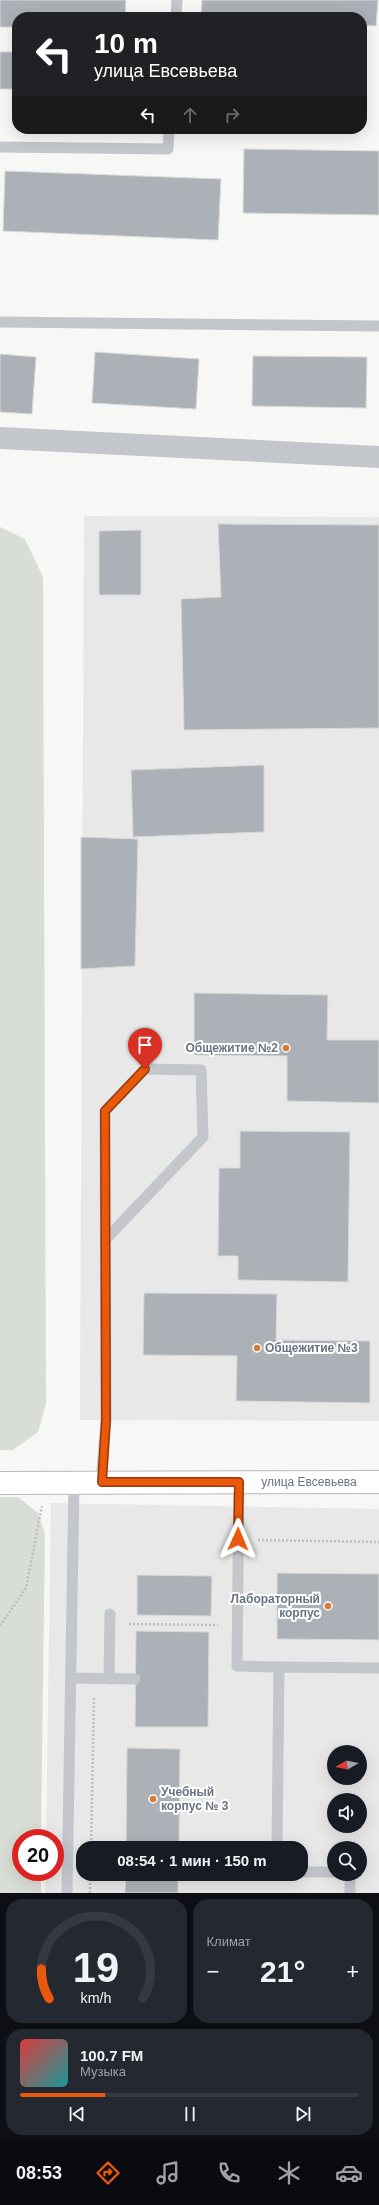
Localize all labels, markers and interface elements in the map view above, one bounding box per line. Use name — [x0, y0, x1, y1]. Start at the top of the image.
icon: left — [28, 28, 80, 80]
text: 10 m — [94, 28, 158, 59]
text: улица Евсевьева — [94, 61, 237, 81]
icon: left — [137, 104, 159, 126]
icon: ahead — [179, 104, 201, 126]
icon: right — [221, 104, 243, 126]
pin — [128, 1028, 162, 1069]
icon: arrive — [134, 1034, 156, 1056]
place label: Общежитие №2 — [185, 1041, 278, 1055]
marker: Общежитие №2 — [281, 1043, 291, 1053]
place label: Общежитие №3 — [265, 1341, 358, 1355]
marker: Общежитие №3 — [252, 1343, 262, 1353]
street label: улица Евсевьева — [261, 1475, 357, 1489]
position arrow — [217, 1518, 259, 1560]
place label: Лабораторный корпус — [231, 1592, 320, 1620]
marker: Лабораторный корпус — [323, 1601, 333, 1611]
north arrow — [327, 1745, 367, 1785]
map controls — [327, 1745, 367, 1881]
place label: Учебный корпус № 3 — [161, 1785, 229, 1813]
button: sound — [327, 1793, 367, 1833]
marker: Учебный корпус № 3 — [148, 1794, 158, 1804]
speed limit sign: 20 — [12, 1829, 64, 1881]
button: search — [327, 1841, 367, 1881]
text: 08:54 · 1 мин · 150 m — [117, 1852, 267, 1869]
text: Климат — [207, 1934, 251, 1949]
text: 19 — [73, 1944, 119, 1991]
text: 21° — [260, 1955, 305, 1988]
text: − — [207, 1959, 219, 1984]
text: + — [346, 1959, 359, 1984]
text: km/h — [81, 1990, 112, 2006]
text: 100.7 FM — [80, 2047, 143, 2064]
text: Музыка — [80, 2064, 126, 2079]
icon: previous — [66, 2103, 88, 2125]
icon: pause — [179, 2103, 201, 2125]
icon: next — [292, 2103, 314, 2125]
icon: directions — [94, 2159, 122, 2187]
icon: music — [154, 2159, 182, 2187]
icon: phone — [215, 2159, 243, 2187]
icon: climate — [275, 2159, 303, 2187]
icon: car — [335, 2159, 363, 2187]
text: 08:53 — [16, 2163, 62, 2183]

